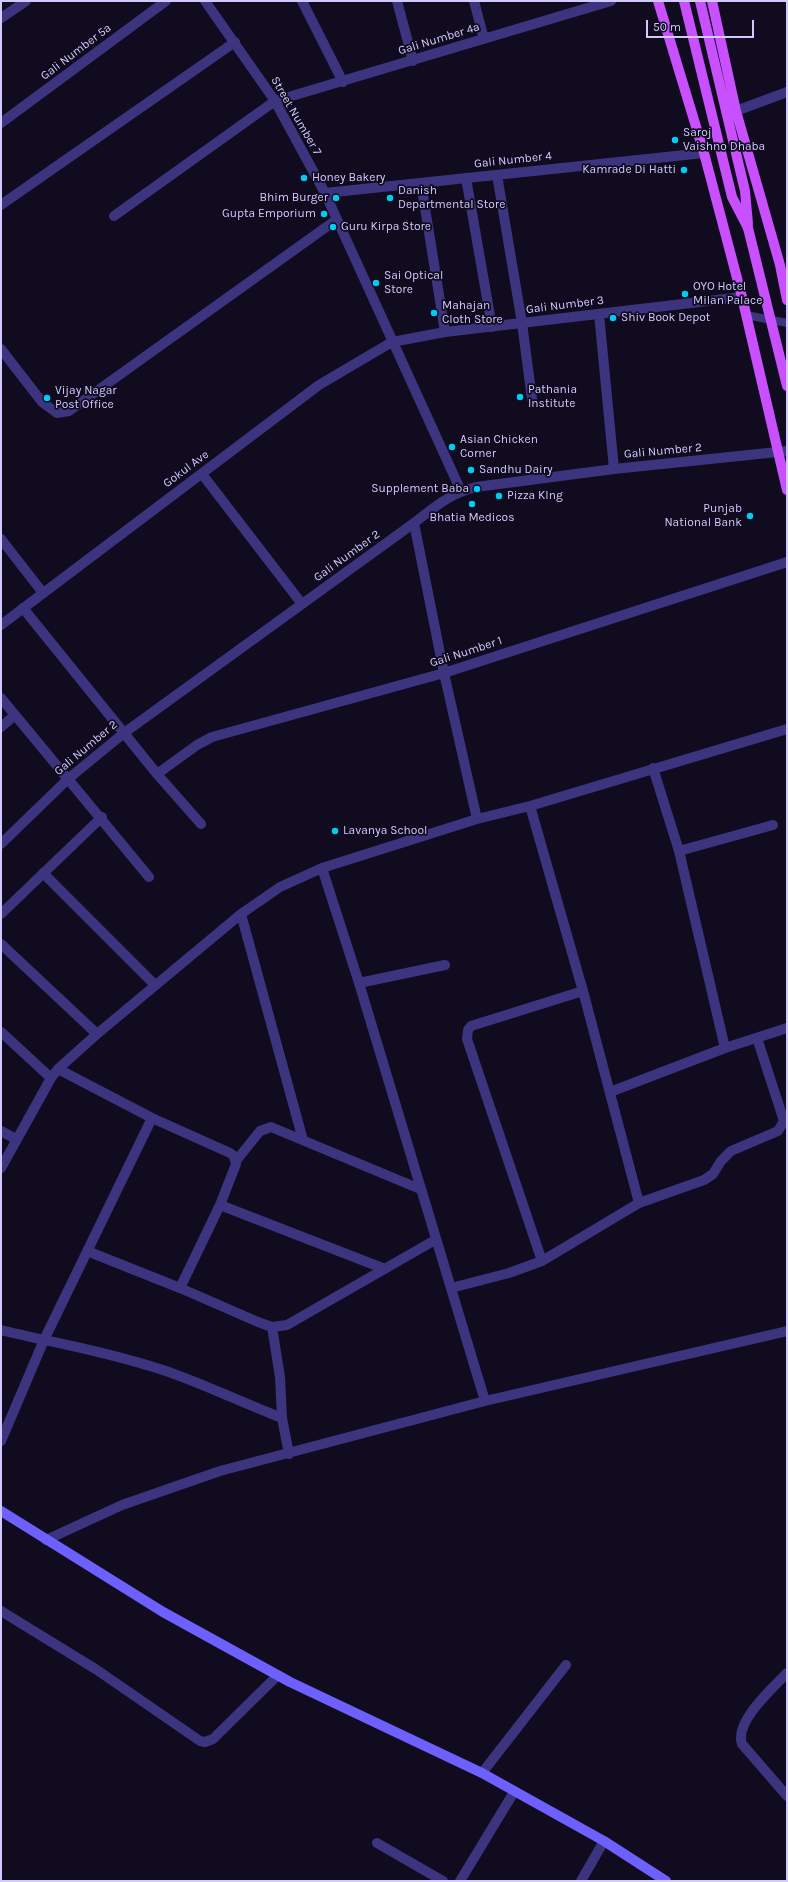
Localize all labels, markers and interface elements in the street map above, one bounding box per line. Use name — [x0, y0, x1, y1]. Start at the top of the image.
scale bar — [648, 12, 756, 38]
street label: Gali Number 4a — [396, 20, 482, 58]
text: 50 m — [653, 20, 681, 34]
street label: Gali Number 5a — [38, 21, 114, 83]
street label: Street Number 7 — [268, 74, 324, 158]
place label: Saroj Vaishno Dhaba — [683, 126, 765, 154]
marker: Saroj Vaishno Dhaba — [670, 135, 680, 145]
street label: Gali Number 4 — [473, 149, 553, 171]
place label: Kamrade Di Hatti — [582, 163, 676, 177]
marker: Kamrade Di Hatti — [679, 165, 689, 175]
place label: Honey Bakery — [312, 171, 385, 185]
marker: Honey Bakery — [299, 173, 309, 183]
place label: Danish Departmental Store — [398, 184, 505, 212]
place label: Bhim Burger — [260, 191, 328, 205]
marker: Bhim Burger — [331, 193, 341, 203]
marker: Danish Departmental Store — [385, 193, 395, 203]
place label: Gupta Emporium — [222, 207, 316, 221]
marker: Gupta Emporium — [319, 209, 329, 219]
place label: Guru Kirpa Store — [341, 220, 431, 234]
marker: Guru Kirpa Store — [328, 222, 338, 232]
place label: Sai Optical Store — [384, 269, 443, 297]
marker: Sai Optical Store — [371, 278, 381, 288]
place label: OYO Hotel Milan Palace — [693, 280, 762, 308]
marker: OYO Hotel Milan Palace — [680, 289, 690, 299]
street label: Gali Number 3 — [525, 293, 605, 317]
place label: Mahajan Cloth Store — [442, 299, 503, 327]
marker: Mahajan Cloth Store — [429, 308, 439, 318]
place label: Shiv Book Depot — [621, 311, 710, 325]
marker: Shiv Book Depot — [608, 313, 618, 323]
place label: Pathania Institute — [528, 383, 577, 411]
place label: Vijay Nagar Post Office — [55, 384, 117, 412]
marker: Pathania Institute — [515, 392, 525, 402]
marker: Vijay Nagar Post Office — [42, 393, 52, 403]
place label: Asian Chicken Corner — [460, 433, 538, 461]
street label: Gali Number 2 — [623, 440, 703, 462]
marker: Asian Chicken Corner — [447, 442, 457, 452]
street label: Gokul Ave — [160, 447, 212, 491]
place label: Sandhu Dairy — [479, 463, 553, 477]
marker: Sandhu Dairy — [466, 465, 476, 475]
place label: Supplement Baba — [371, 482, 469, 496]
marker: Supplement Baba — [472, 484, 482, 494]
place label: Pizza KIng — [507, 489, 563, 503]
marker: Pizza KIng — [494, 491, 504, 501]
marker: Bhatia Medicos — [467, 499, 477, 509]
place label: Punjab National Bank — [664, 502, 742, 530]
place label: Bhatia Medicos — [430, 511, 514, 525]
marker: Punjab National Bank — [745, 511, 755, 521]
street label: Gali Number 2 — [311, 527, 383, 585]
street label: Gali Number 1 — [428, 634, 504, 670]
street label: Gali Number 2 — [51, 717, 121, 779]
place label: Lavanya School — [343, 824, 427, 838]
marker: Lavanya School — [330, 826, 340, 836]

